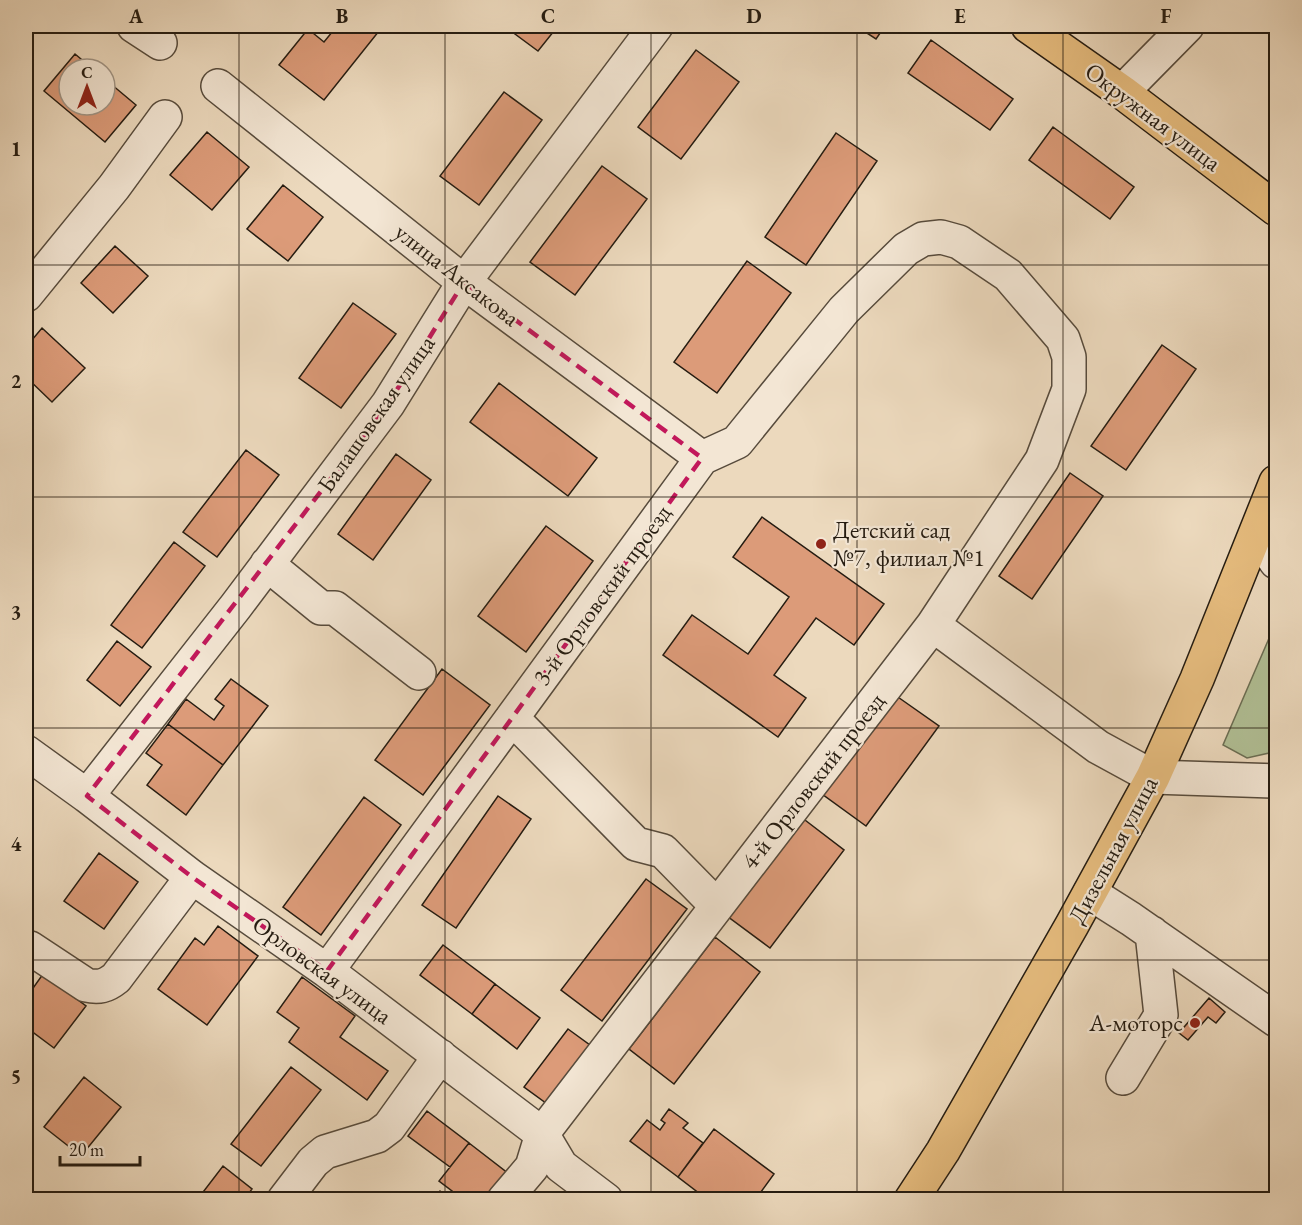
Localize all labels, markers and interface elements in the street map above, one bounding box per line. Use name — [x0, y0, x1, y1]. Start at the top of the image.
text: A — [128, 3, 144, 29]
text: B — [336, 3, 348, 29]
text: C — [541, 3, 555, 29]
text: D — [746, 3, 762, 29]
text: E — [954, 3, 966, 29]
text: F — [1161, 3, 1172, 29]
street label: Окружная улица — [1079, 55, 1228, 178]
north arrow — [57, 57, 117, 117]
text: С — [81, 62, 93, 83]
text: 1 — [11, 136, 21, 162]
street label: улица Аксакова — [389, 216, 526, 333]
street label: Балашовская улица — [310, 329, 442, 498]
text: 2 — [11, 368, 22, 394]
street label: 3-й Орловский проезд — [526, 498, 678, 691]
place label: Детский сад №7, филиал №1 — [833, 514, 985, 573]
marker: Детский сад №7, филиал №1 — [814, 537, 828, 551]
text: 3 — [11, 599, 21, 625]
street label: 4-й Орловский проезд — [734, 686, 891, 875]
street label: Дизельная улица — [1061, 770, 1165, 929]
text: 4 — [11, 831, 22, 857]
street label: Орловская улица — [246, 908, 399, 1031]
place label: А-моторс — [1088, 1007, 1183, 1038]
marker: А-моторс — [1188, 1016, 1202, 1030]
text: 5 — [11, 1063, 21, 1089]
scale bar — [60, 1129, 140, 1167]
text: 20 m — [69, 1138, 104, 1161]

